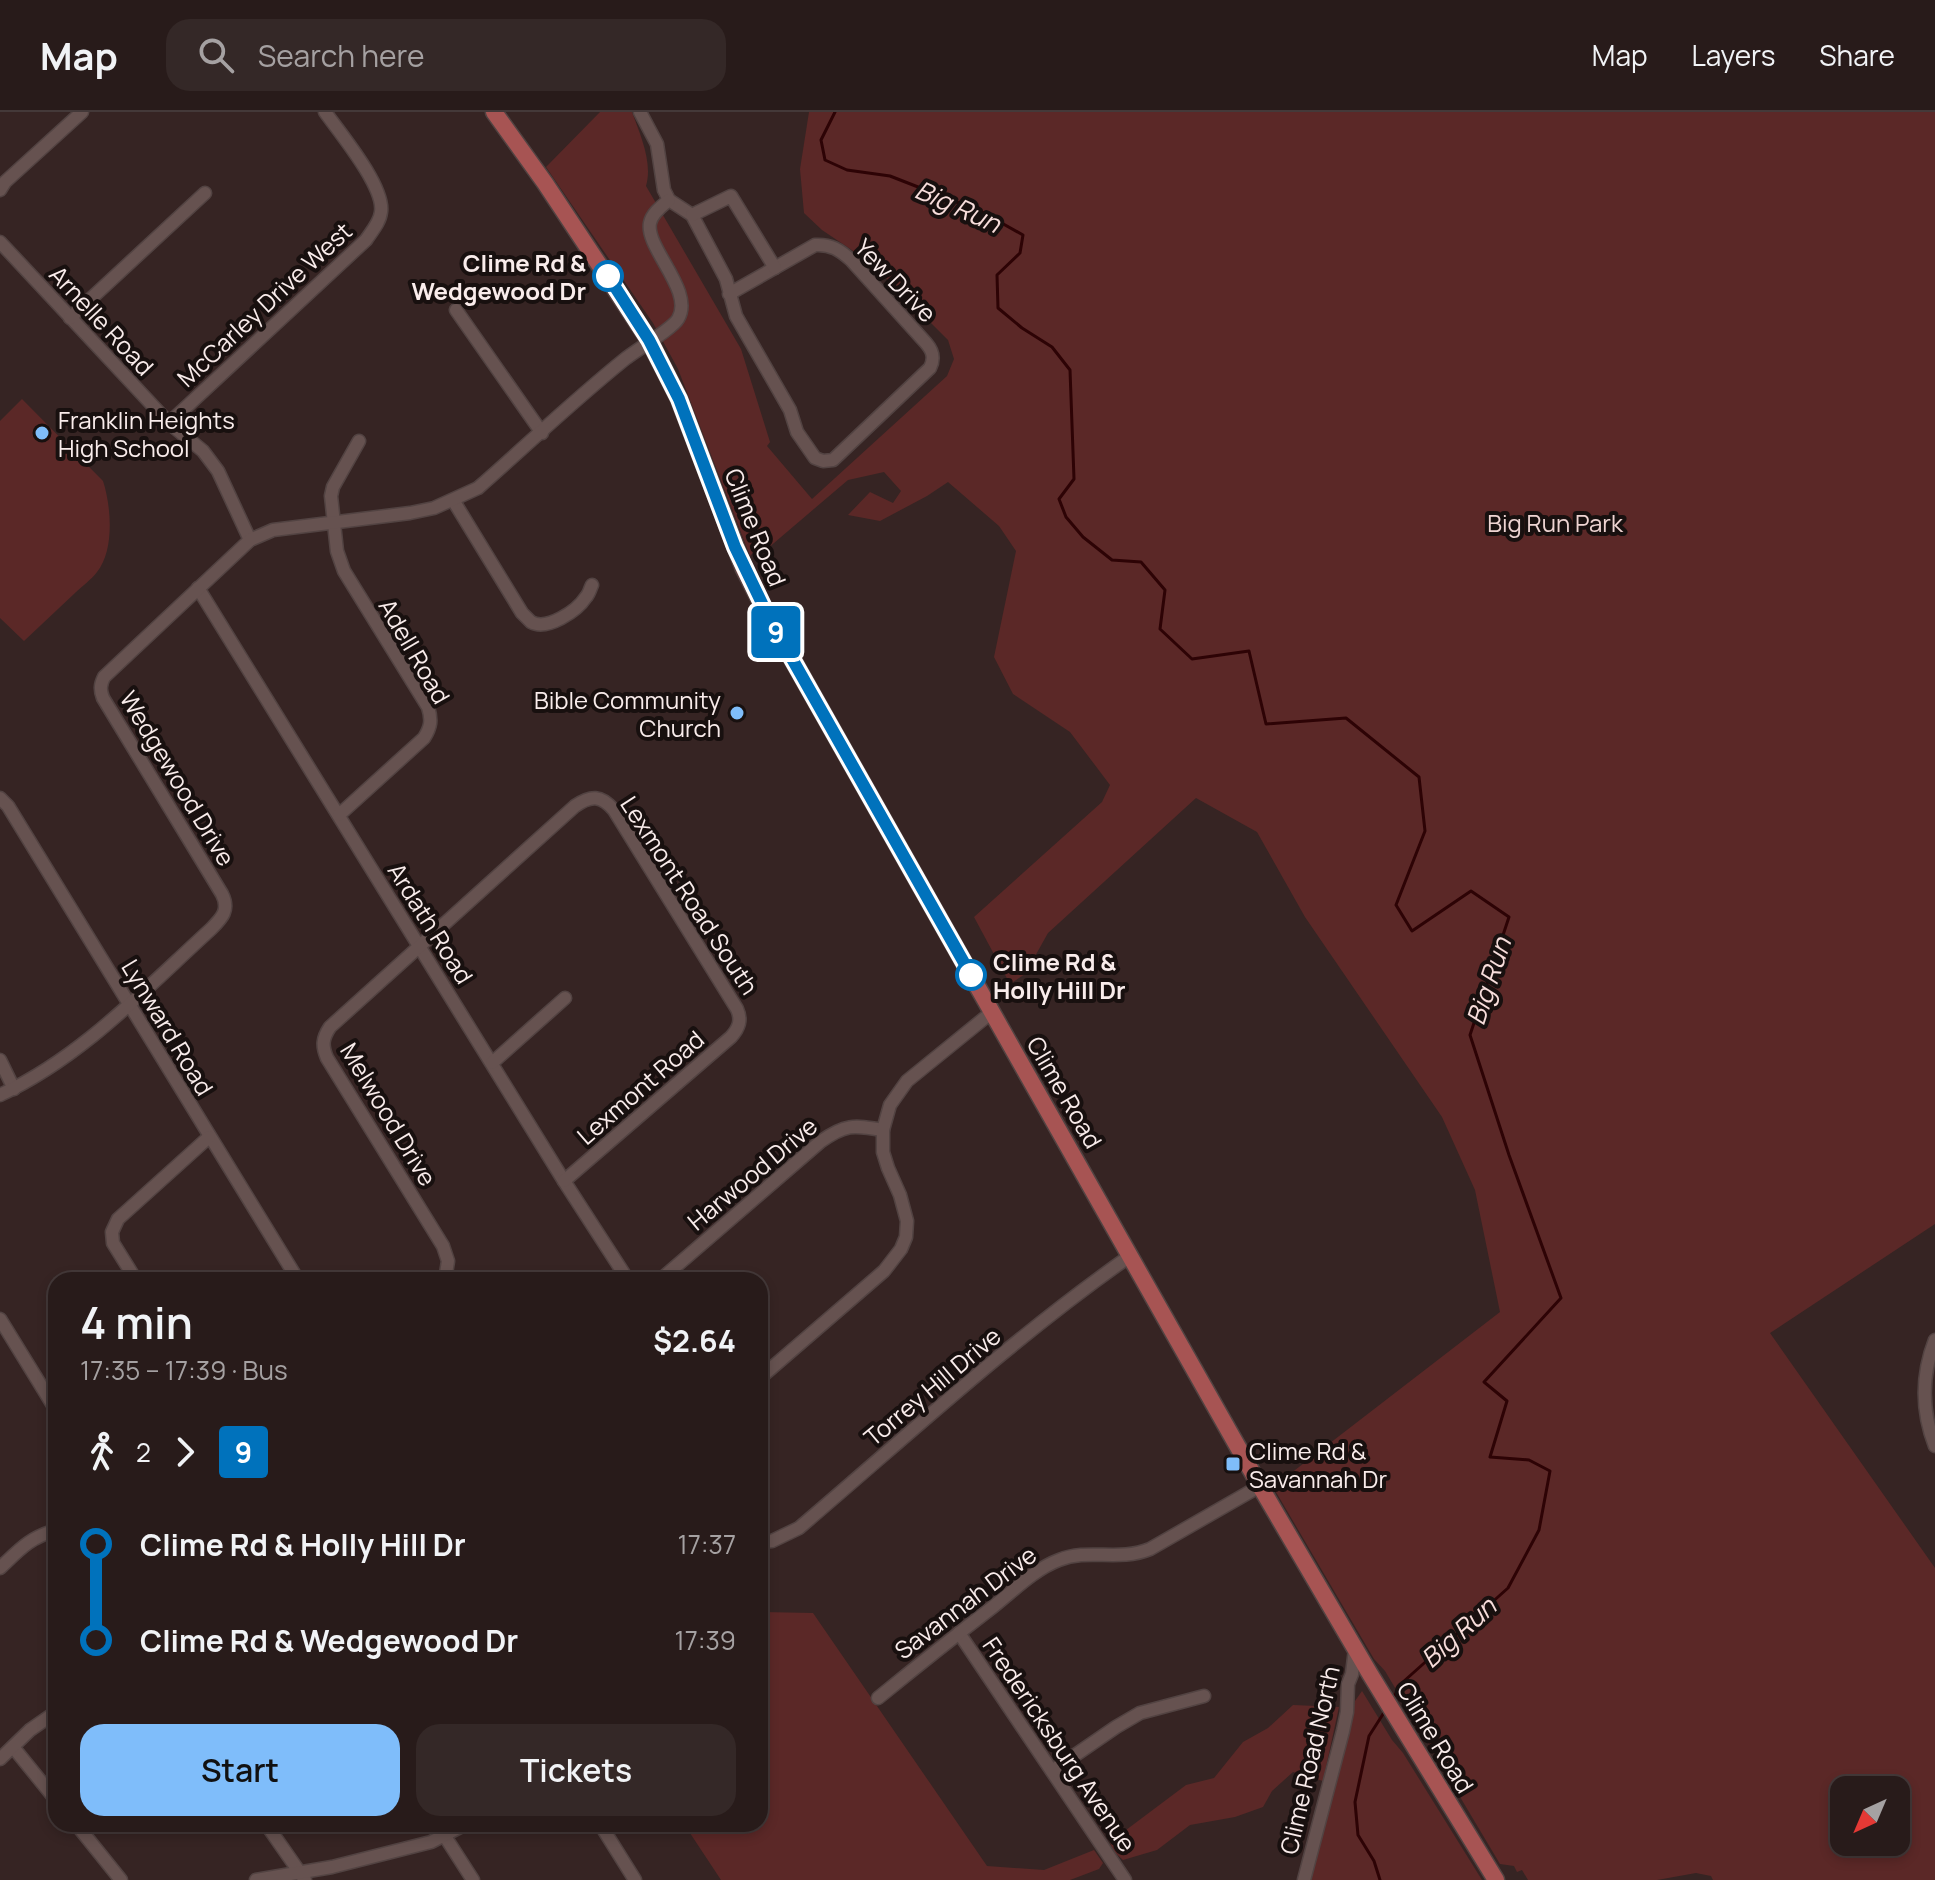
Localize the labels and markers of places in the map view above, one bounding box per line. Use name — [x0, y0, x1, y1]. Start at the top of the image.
place label: Clime Rd & Wedgewood Dr — [412, 246, 586, 307]
marker: Clime Rd & Wedgewood Dr — [593, 261, 623, 291]
place label: Franklin Heights High School — [58, 403, 235, 464]
marker: Franklin Heights High School — [33, 424, 51, 442]
place label: Bible Community Church — [534, 683, 721, 744]
marker: Bible Community Church — [728, 704, 746, 722]
place label: Clime Rd & Holly Hill Dr — [993, 945, 1126, 1006]
marker: Clime Rd & Holly Hill Dr — [956, 960, 986, 990]
place label: Clime Rd & Savannah Dr — [1249, 1434, 1387, 1495]
marker: Clime Rd & Savannah Dr — [1224, 1455, 1242, 1473]

